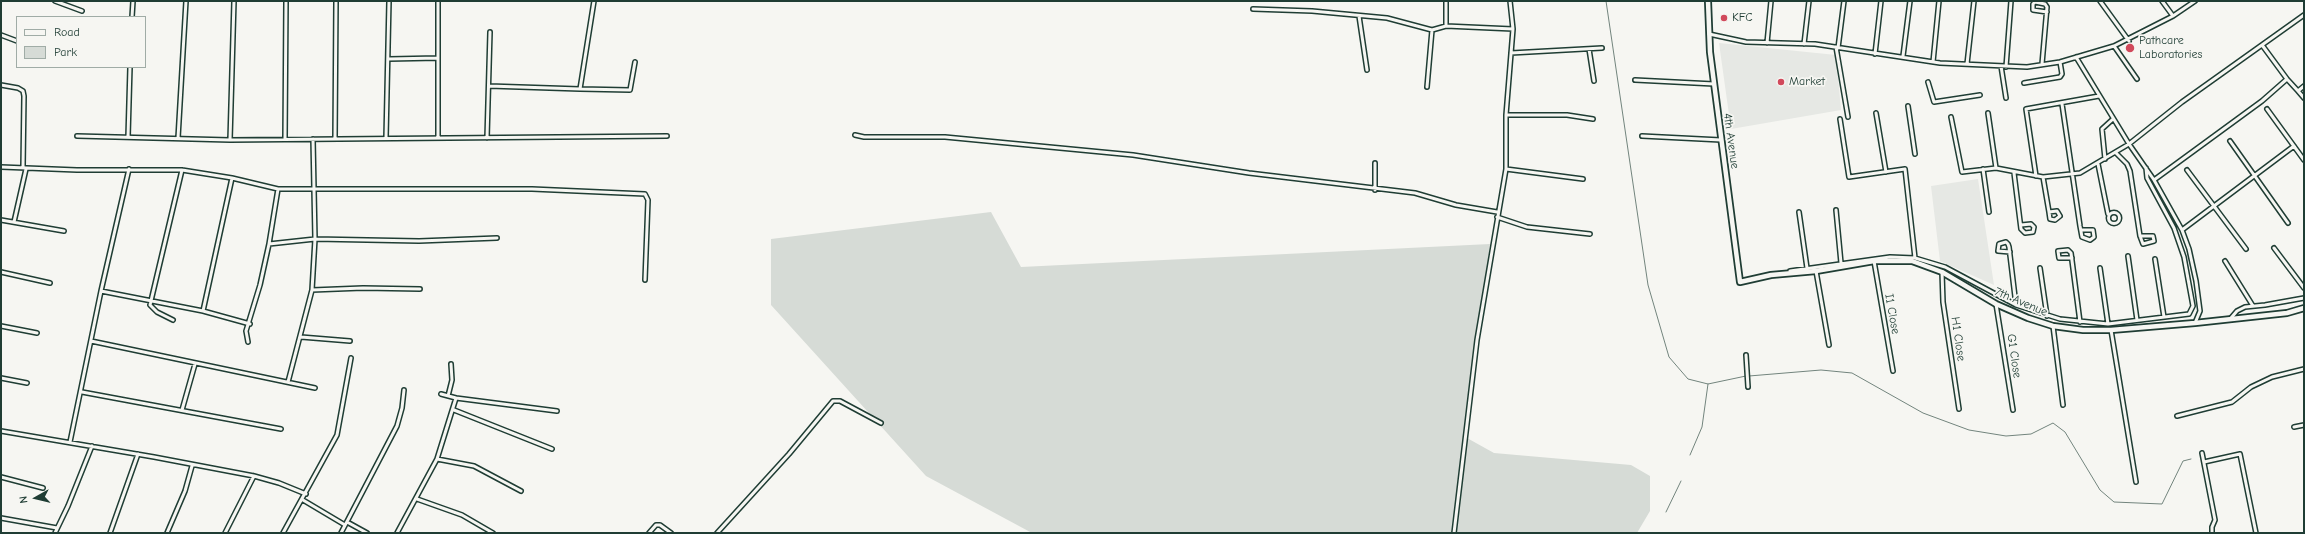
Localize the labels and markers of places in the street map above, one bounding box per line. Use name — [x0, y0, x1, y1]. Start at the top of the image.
place label: KFC — [1732, 11, 1753, 25]
marker: KFC — [1719, 13, 1729, 23]
place label: Pathcare Laboratories — [2139, 34, 2202, 62]
marker: Pathcare Laboratories — [2124, 42, 2136, 54]
place label: Market — [1789, 75, 1825, 89]
marker: Market — [1776, 77, 1786, 87]

